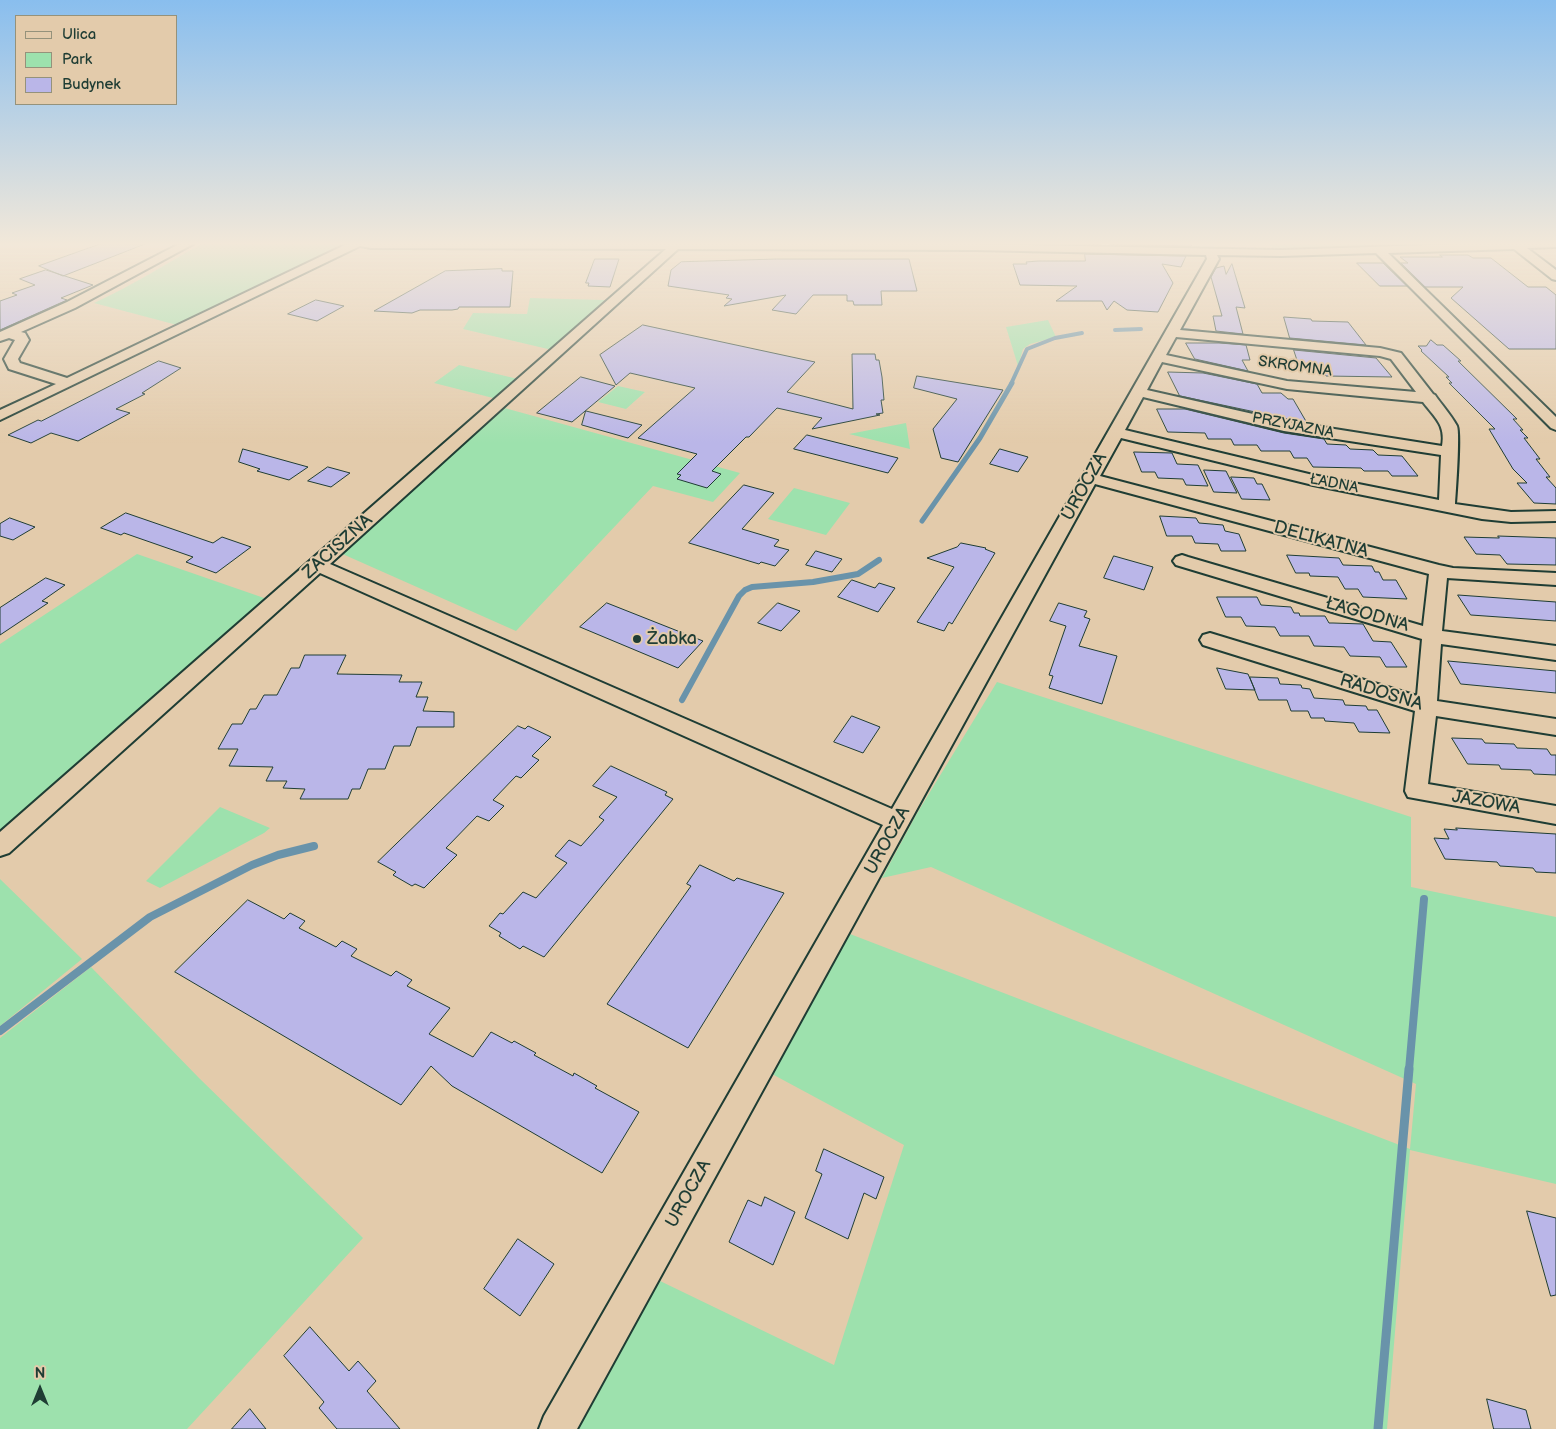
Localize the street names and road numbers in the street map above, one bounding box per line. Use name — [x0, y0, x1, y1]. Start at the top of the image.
street label: SKROMNA — [1257, 353, 1333, 381]
street label: PRZYJAZNA — [1251, 409, 1335, 443]
street label: UROCZA — [1058, 449, 1112, 525]
street label: ŁADNA — [1308, 470, 1360, 498]
street label: ZACISZNA — [299, 510, 377, 584]
street label: DELIKATNA — [1271, 517, 1371, 563]
street label: ŁAGODNA — [1323, 593, 1411, 637]
street label: RADOSNA — [1337, 670, 1425, 716]
street label: JAZOWA — [1450, 786, 1522, 820]
street label: UROCZA — [861, 803, 915, 879]
street label: UROCZA — [662, 1156, 716, 1232]

